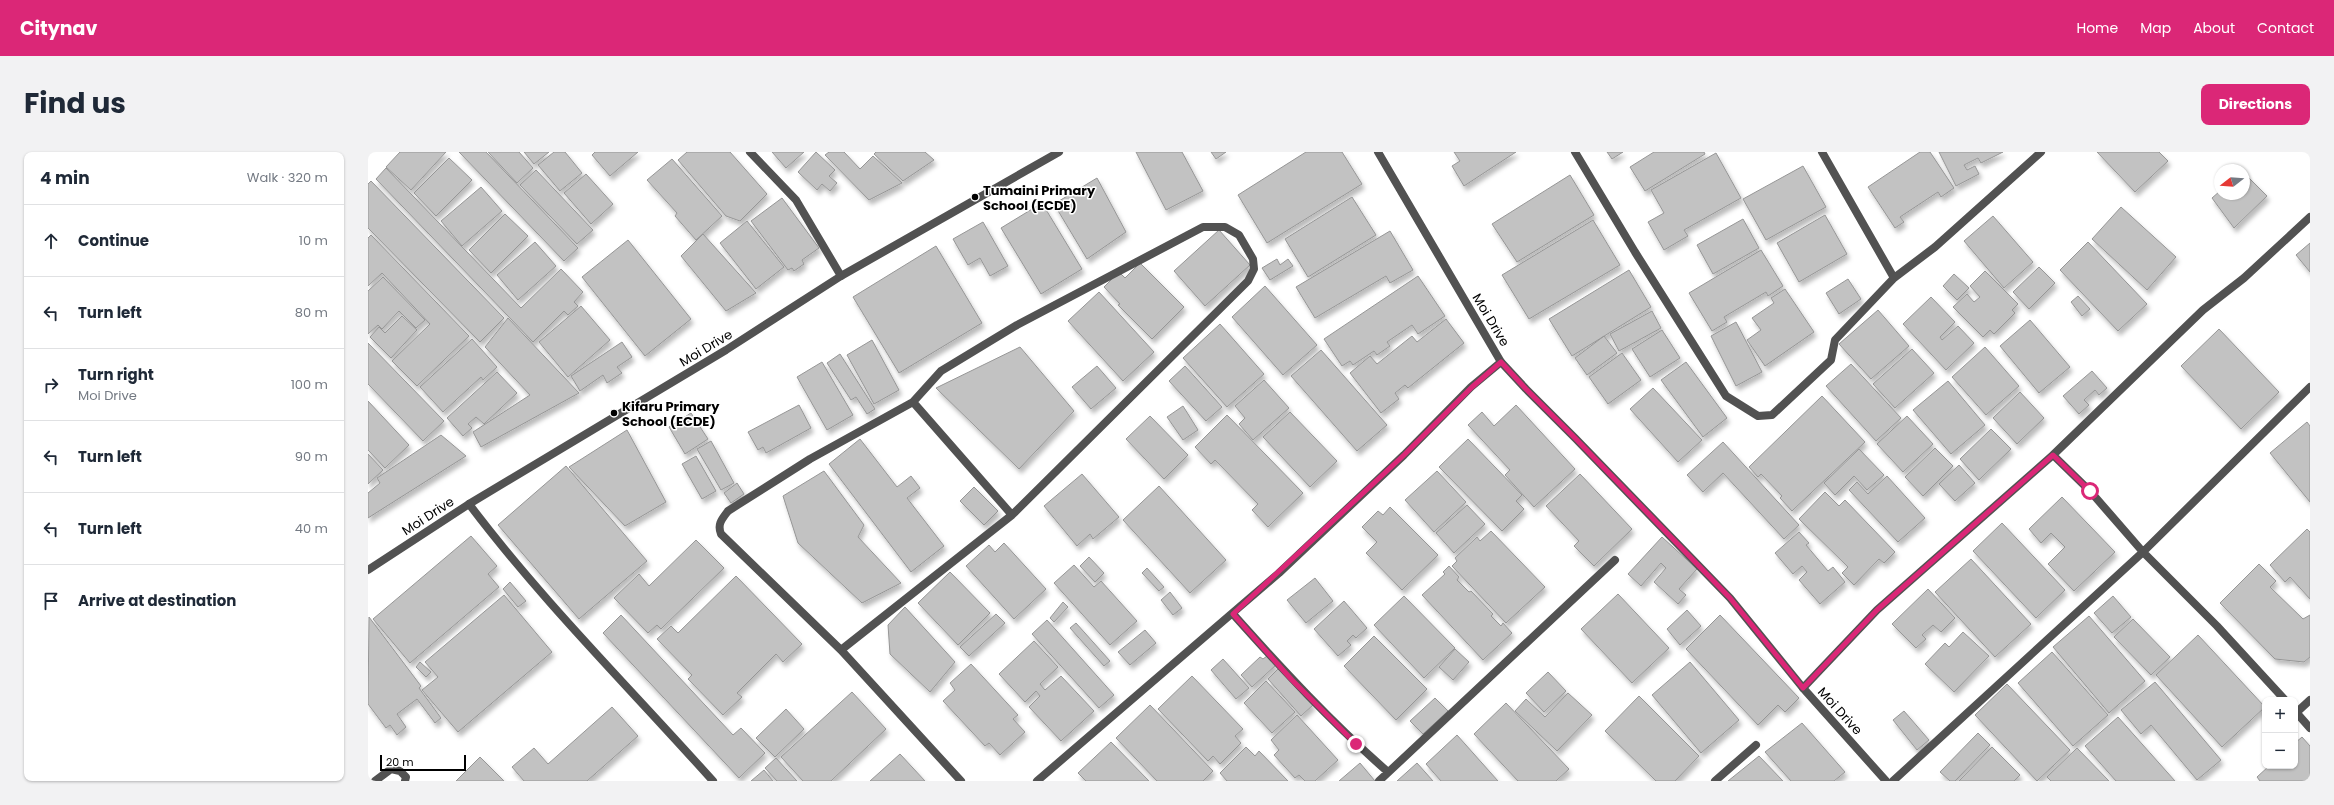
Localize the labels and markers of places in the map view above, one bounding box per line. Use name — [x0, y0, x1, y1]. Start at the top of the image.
place label: Tumaini Primary School (ECDE) — [983, 181, 1096, 215]
marker: Tumaini Primary School (ECDE) — [970, 192, 980, 202]
place label: Kifaru Primary School (ECDE) — [622, 397, 720, 431]
marker: Kifaru Primary School (ECDE) — [609, 408, 619, 418]

